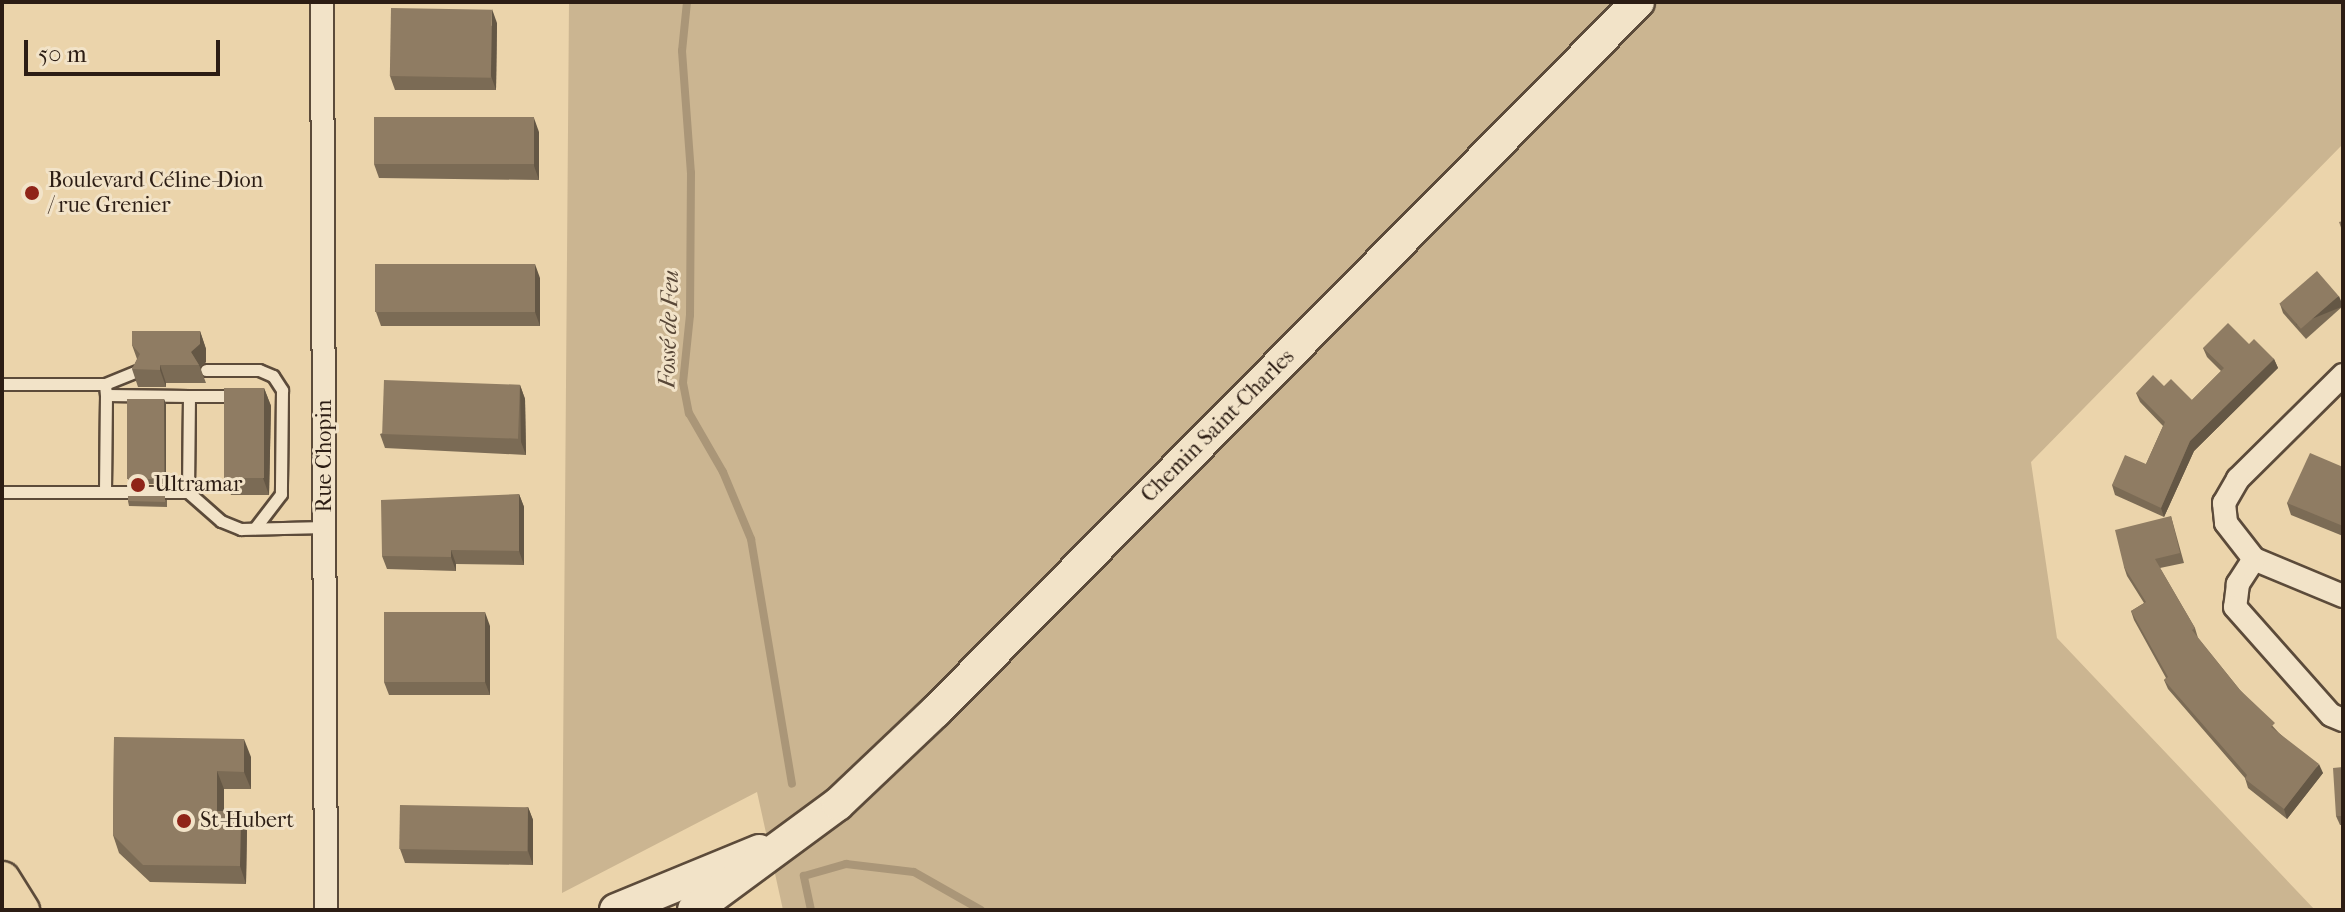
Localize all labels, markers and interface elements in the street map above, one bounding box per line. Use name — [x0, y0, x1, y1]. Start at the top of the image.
scale bar — [28, 24, 224, 74]
text: 50 m — [38, 40, 87, 68]
place label: Boulevard Céline-Dion / rue Grenier — [48, 167, 263, 218]
marker: Boulevard Céline-Dion / rue Grenier — [23, 184, 41, 202]
water label: Fossé de Feu — [653, 269, 685, 389]
street label: Chemin Saint-Charles — [1136, 344, 1300, 508]
street label: Rue Chopin — [312, 400, 338, 512]
place label: Ultramar — [154, 472, 242, 498]
marker: Ultramar — [129, 476, 147, 494]
place label: St-Hubert — [200, 808, 294, 834]
marker: St-Hubert — [175, 812, 193, 830]

